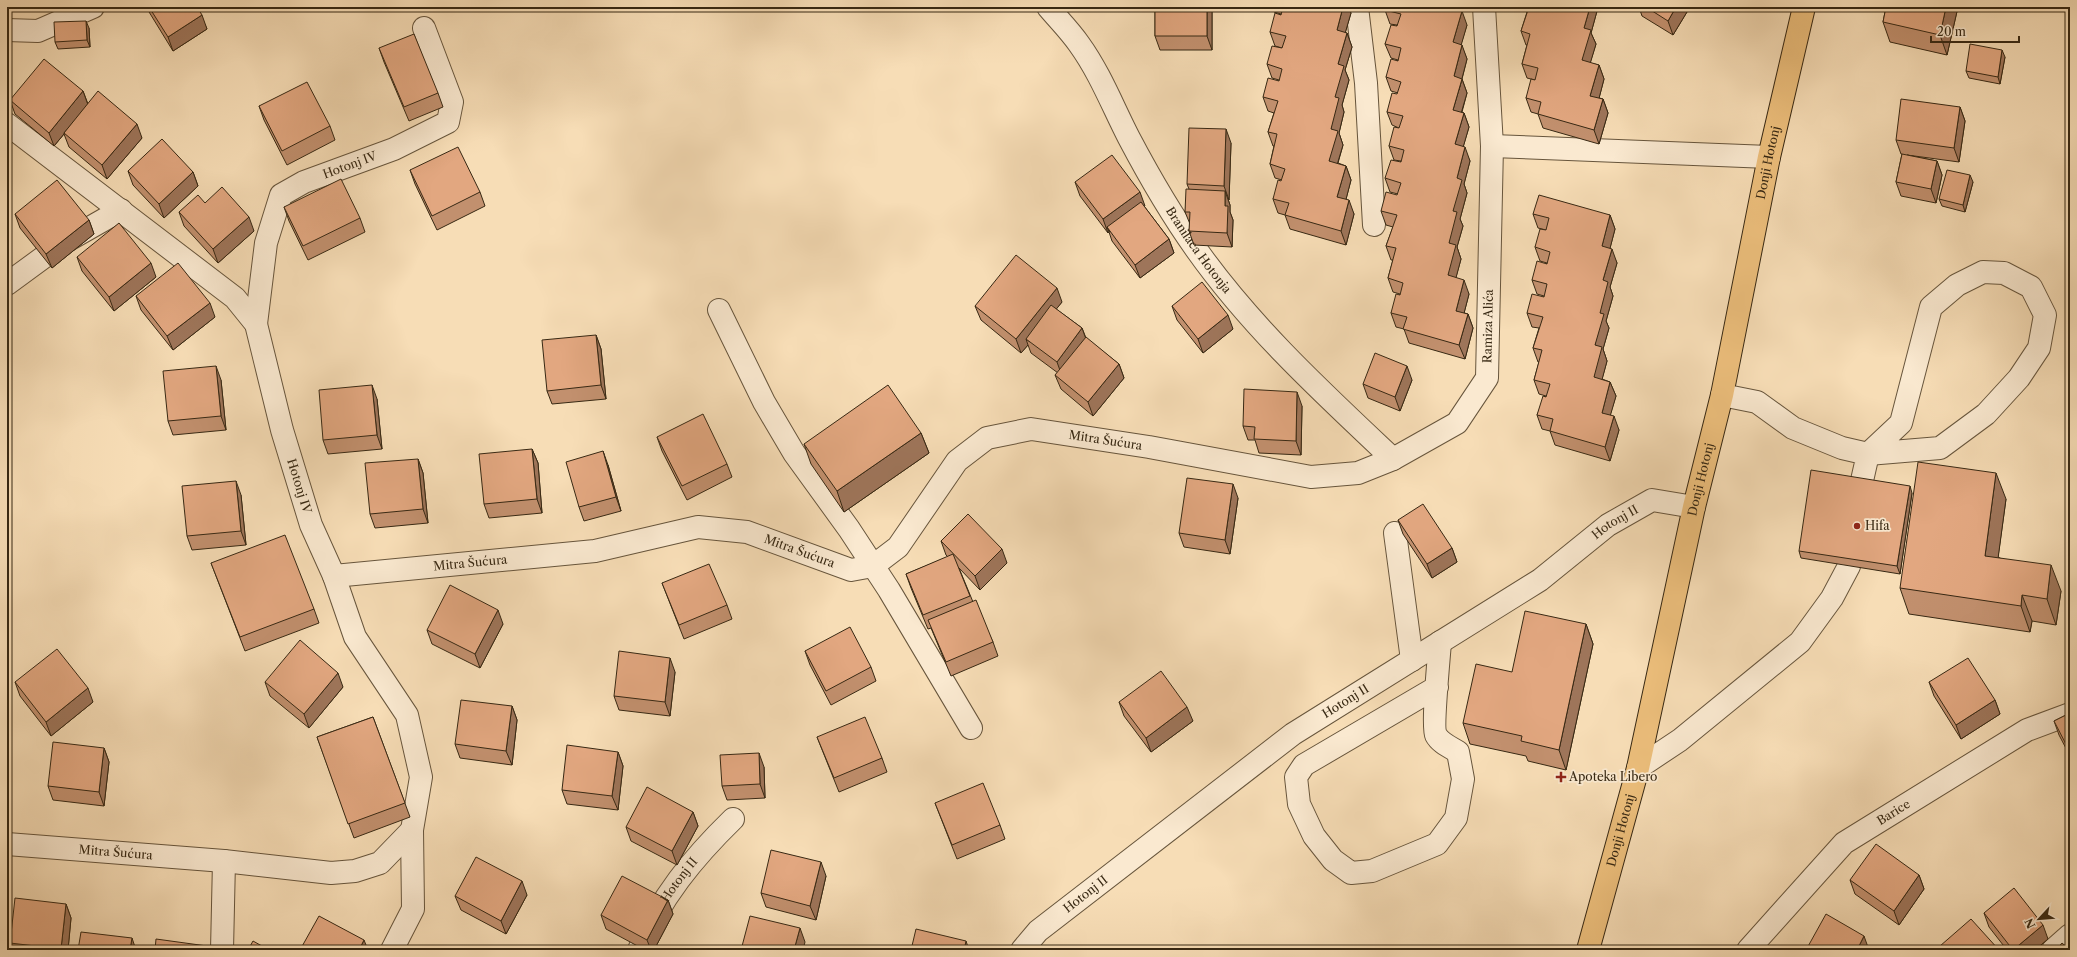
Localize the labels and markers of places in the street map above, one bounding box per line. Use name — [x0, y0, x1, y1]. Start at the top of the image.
place label: Hifa — [1865, 518, 1890, 533]
marker: Hifa — [1852, 521, 1862, 531]
place label: Apoteka Libero — [1568, 769, 1657, 784]
marker: Apoteka Libero — [1556, 772, 1566, 782]

